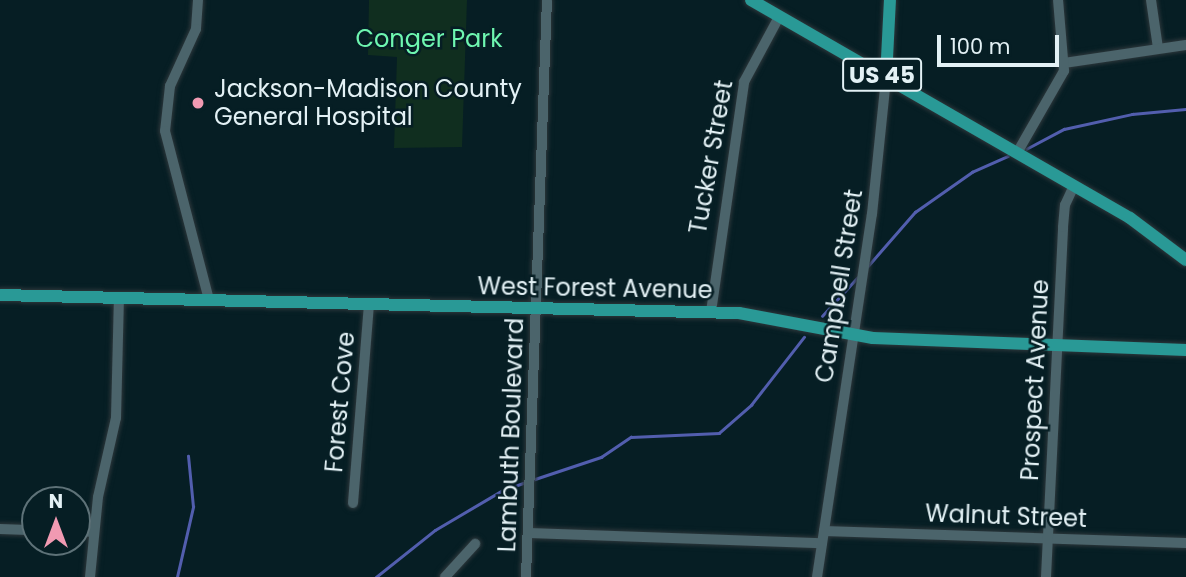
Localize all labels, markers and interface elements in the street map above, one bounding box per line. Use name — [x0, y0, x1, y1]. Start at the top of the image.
scale bar — [941, 21, 1064, 65]
park label: Conger Park — [355, 25, 503, 53]
text: 100 m — [950, 32, 1010, 61]
road number: US 45 — [842, 55, 922, 94]
place label: Jackson-Madison County General Hospital — [214, 75, 522, 131]
street label: Tucker Street — [683, 78, 739, 236]
marker: Jackson-Madison County General Hospital — [188, 93, 208, 113]
street label: Campbell Street — [810, 187, 868, 385]
street label: West Forest Avenue — [477, 272, 713, 304]
street label: Prospect Avenue — [1015, 279, 1055, 481]
street label: Lambuth Boulevard — [493, 317, 529, 553]
street label: Forest Cove — [320, 330, 360, 474]
north arrow — [21, 486, 91, 556]
text: N — [49, 488, 63, 515]
street label: Walnut Street — [925, 499, 1087, 533]

